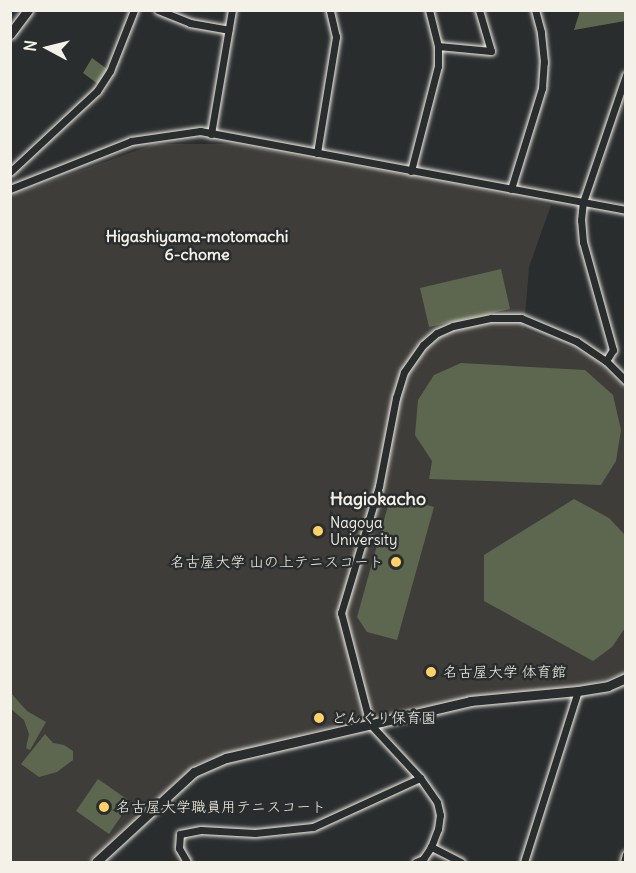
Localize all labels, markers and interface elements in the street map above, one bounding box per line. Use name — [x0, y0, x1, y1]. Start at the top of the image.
north arrow — [18, 18, 78, 78]
text: N — [20, 39, 41, 53]
district label: Higashiyama-motomachi 6-chome — [106, 226, 288, 264]
district label: Hagiokacho — [330, 488, 426, 510]
place label: Nagoya University — [330, 513, 397, 548]
marker: Nagoya University — [311, 524, 325, 538]
place label: 名古屋大学 山の上テニスコート — [170, 553, 384, 571]
marker: 名古屋大学 山の上テニスコート — [389, 555, 403, 569]
place label: 名古屋大学 体育館 — [443, 663, 567, 681]
marker: 名古屋大学 体育館 — [424, 665, 438, 679]
place label: どんぐり保育園 — [331, 709, 436, 727]
marker: どんぐり保育園 — [312, 711, 326, 725]
place label: 名古屋大学職員用テニスコート — [116, 798, 326, 816]
marker: 名古屋大学職員用テニスコート — [97, 800, 111, 814]

